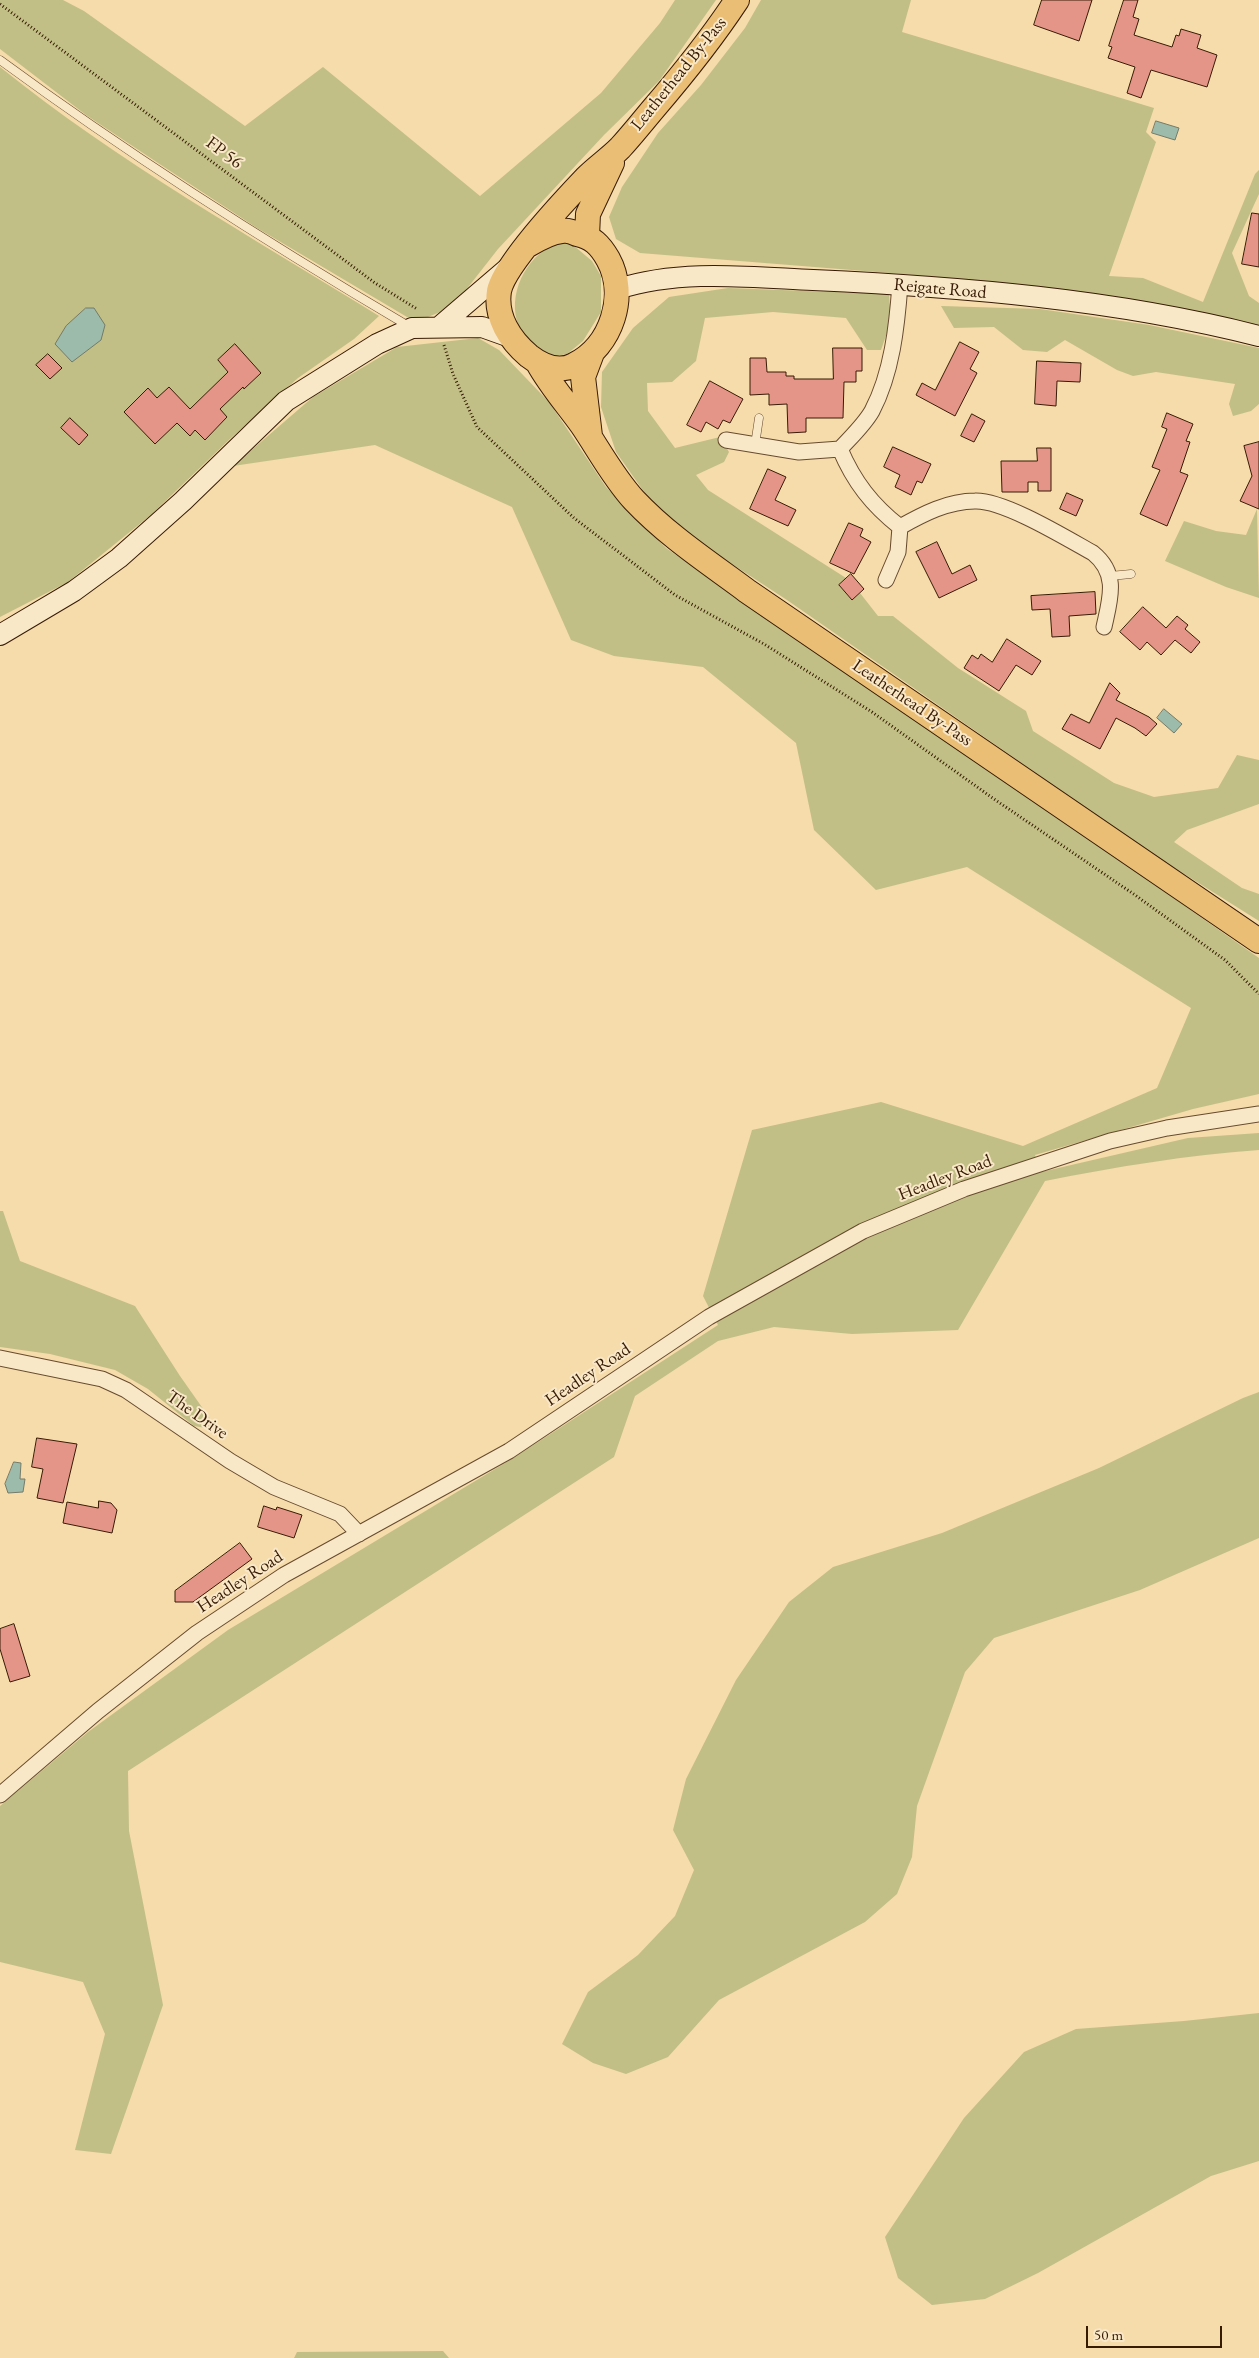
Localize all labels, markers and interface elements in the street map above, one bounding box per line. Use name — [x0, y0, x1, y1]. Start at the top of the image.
street label: Leatherhead By-Pass — [627, 13, 731, 135]
street label: FP 56 — [202, 132, 246, 174]
street label: Reigate Road — [893, 274, 987, 304]
street label: Leatherhead By-Pass — [848, 655, 976, 751]
street label: Headley Road — [895, 1150, 995, 1206]
street label: Headley Road — [541, 1339, 635, 1411]
street label: The Drive — [162, 1386, 232, 1444]
street label: Headley Road — [193, 1546, 287, 1618]
scale bar — [1089, 2316, 1225, 2348]
text: 50 m — [1094, 2325, 1123, 2344]

